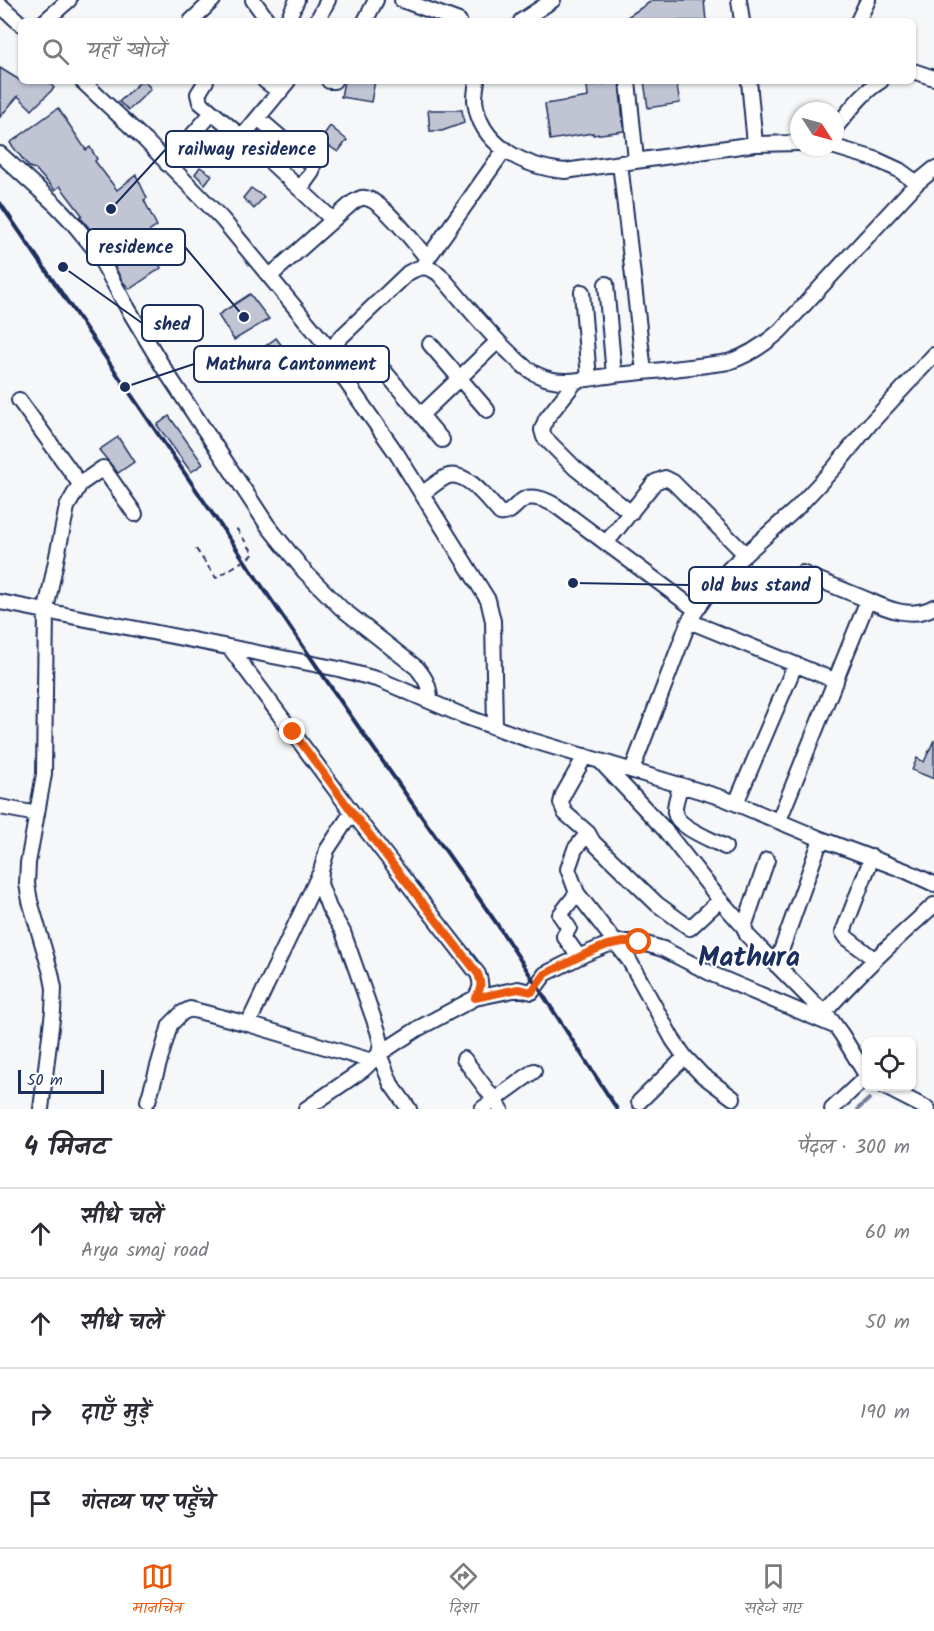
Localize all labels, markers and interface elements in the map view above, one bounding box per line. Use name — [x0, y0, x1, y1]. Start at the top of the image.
search box — [18, 18, 916, 84]
text: यहाँ खोजें — [87, 34, 166, 69]
icon: search — [39, 35, 72, 68]
north arrow — [790, 102, 844, 156]
callout: railway residence — [166, 131, 328, 167]
text: railway residence — [178, 136, 316, 165]
callout: residence — [87, 229, 185, 265]
text: residence — [99, 234, 173, 263]
callout: shed — [142, 305, 203, 341]
text: shed — [153, 311, 191, 340]
callout: Mathura Cantonment — [194, 346, 389, 382]
text: Mathura Cantonment — [206, 351, 377, 380]
callout: old bus stand — [689, 567, 822, 603]
text: old bus stand — [701, 572, 811, 601]
route end — [279, 718, 305, 744]
route start — [625, 928, 651, 954]
district label: Mathura — [698, 936, 800, 981]
map controls — [862, 1037, 916, 1091]
button: locate — [862, 1037, 916, 1091]
scale bar — [18, 1067, 104, 1094]
text: 50 m — [27, 1068, 63, 1093]
text: 4 मिनट — [24, 1127, 107, 1169]
text: पैदल · 300 m — [798, 1132, 910, 1164]
text: सीधे चलें — [81, 1200, 162, 1235]
icon: ahead — [24, 1217, 57, 1250]
text: 60 m — [865, 1217, 910, 1249]
text: Arya smaj road — [81, 1235, 209, 1267]
text: सीधे चलें — [81, 1306, 162, 1341]
icon: ahead — [24, 1307, 57, 1340]
text: 50 m — [865, 1307, 910, 1339]
text: दाएँ मुड़ें — [81, 1396, 150, 1431]
icon: right — [24, 1397, 57, 1430]
text: 190 m — [860, 1397, 910, 1429]
text: गंतव्य पर पहुँचे — [81, 1486, 214, 1521]
icon: arrive — [24, 1487, 57, 1520]
tab: मानचित्र — [132, 1560, 182, 1621]
tab: दिशा — [447, 1560, 480, 1621]
tab: सहेजे गए — [745, 1560, 802, 1621]

